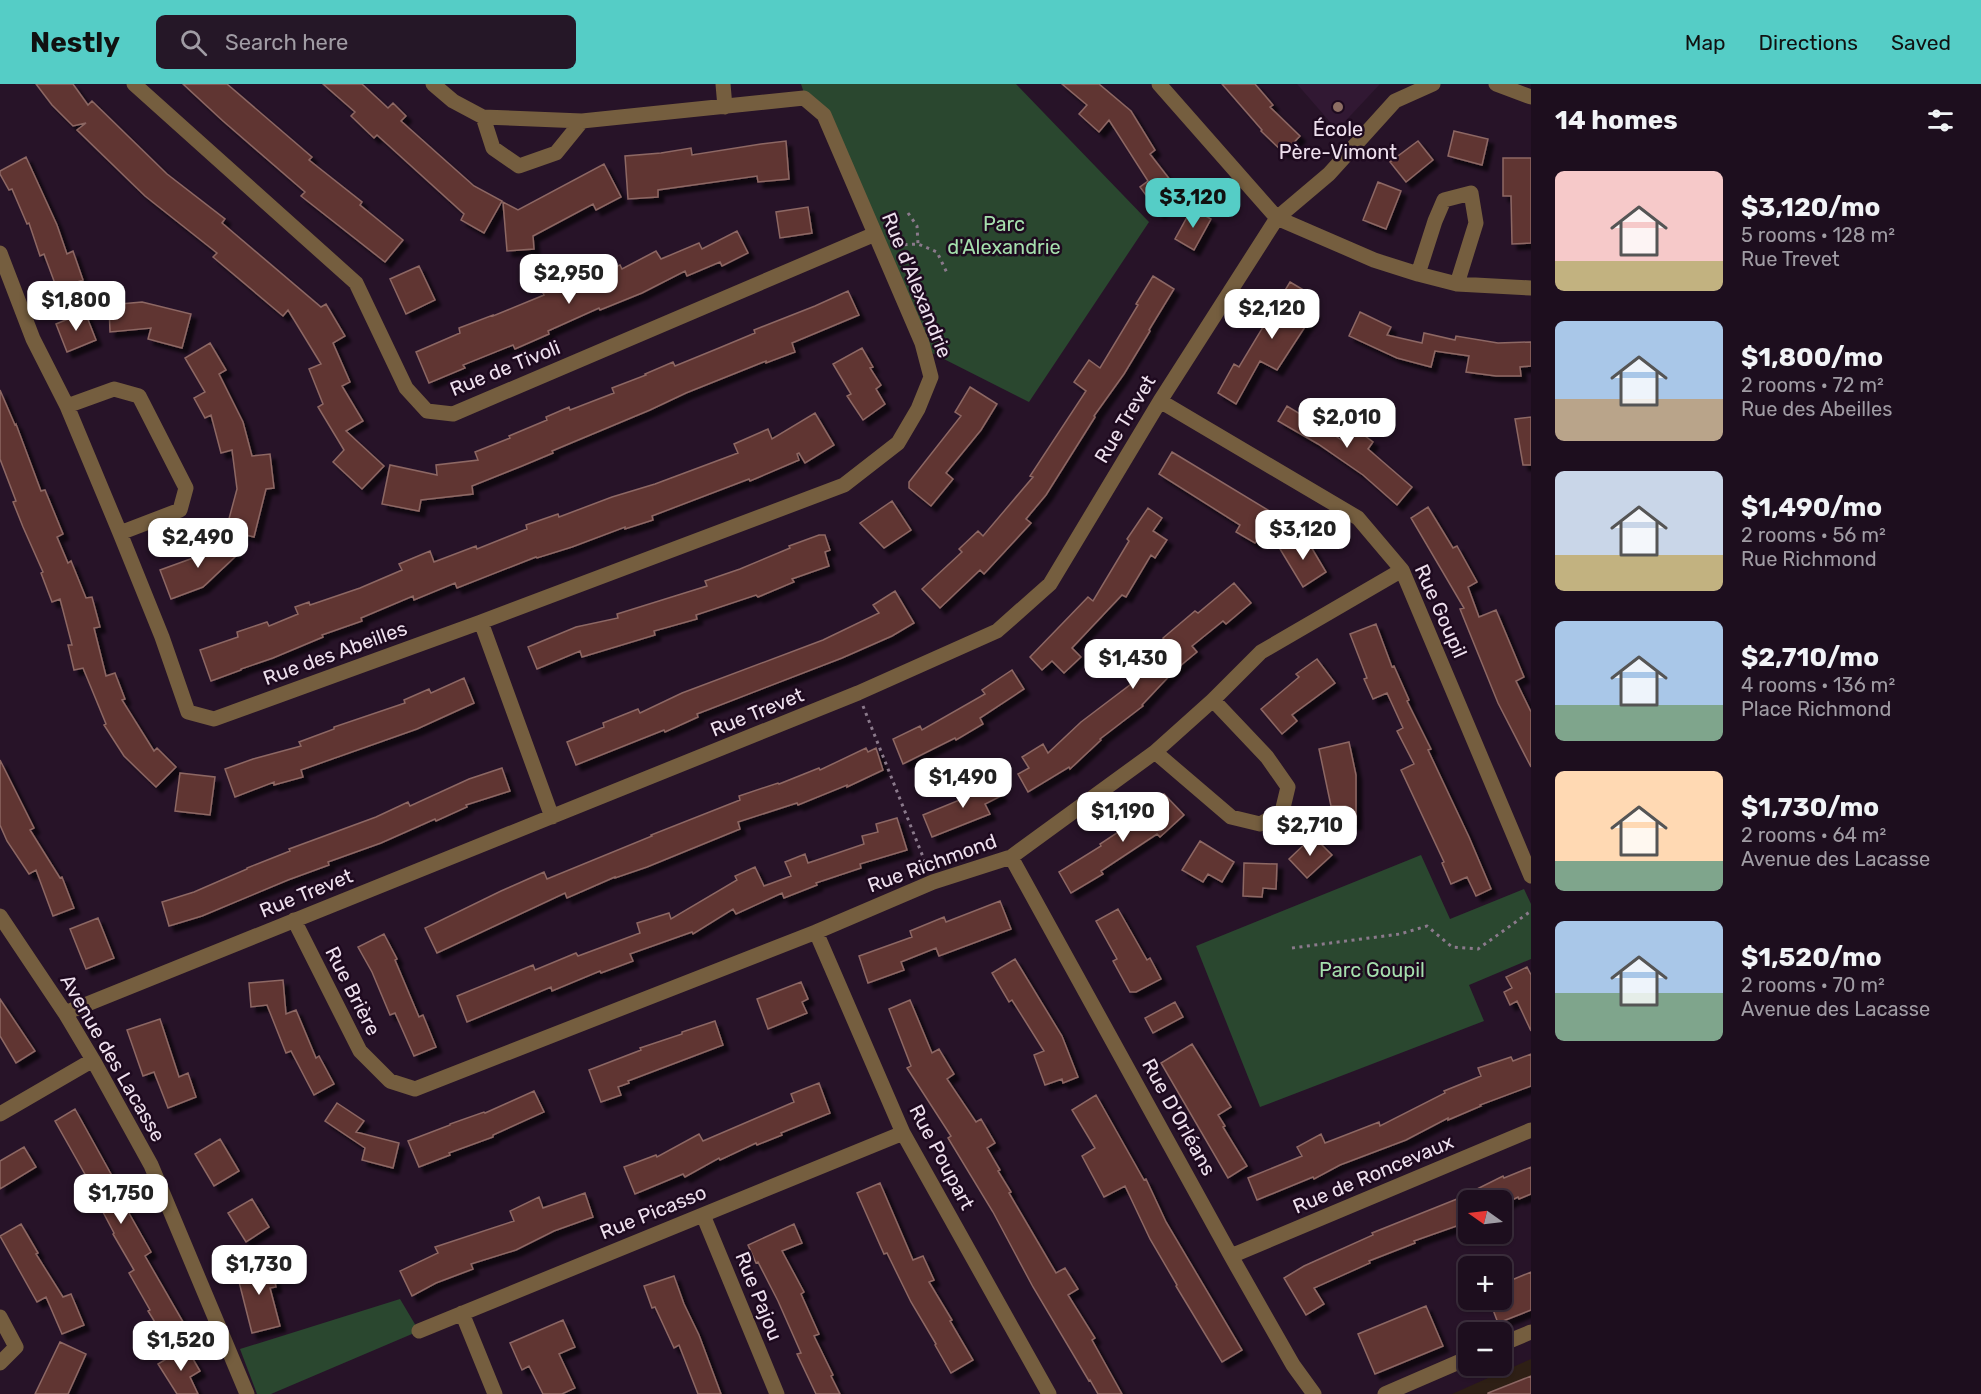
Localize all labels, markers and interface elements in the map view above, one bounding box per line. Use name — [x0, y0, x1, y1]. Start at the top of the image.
search box — [156, 15, 576, 69]
text: Nestly — [30, 26, 120, 59]
icon: search — [177, 26, 210, 59]
text: Search here — [225, 29, 348, 56]
text: Map — [1685, 30, 1726, 55]
text: Directions — [1759, 30, 1858, 55]
text: Saved — [1891, 30, 1951, 55]
marker: École Père-Vimont — [1331, 100, 1345, 114]
icon: filters — [1924, 104, 1957, 137]
text: 14 homes — [1555, 105, 1678, 136]
place label: École Père-Vimont — [1279, 117, 1397, 164]
pin: $3,120 — [1144, 178, 1242, 229]
text: $3,120 — [1159, 185, 1227, 209]
text: $3,120/mo — [1741, 192, 1880, 223]
icon: home — [1603, 195, 1675, 267]
street label: Rue d'Alexandrie — [877, 209, 957, 361]
park label: Parc d'Alexandrie — [947, 212, 1061, 259]
text: 5 rooms · 128 m² — [1741, 223, 1895, 247]
text: Rue Trevet — [1741, 247, 1840, 271]
pin: $2,950 — [520, 254, 618, 305]
text: $2,950 — [534, 261, 604, 285]
pin: $1,800 — [27, 281, 125, 332]
text: $1,800 — [41, 288, 111, 312]
pin: $2,120 — [1223, 289, 1321, 340]
text: $2,120 — [1238, 296, 1306, 320]
street label: Rue de Tivoli — [446, 335, 564, 401]
text: $1,800/mo — [1741, 342, 1883, 373]
icon: home — [1603, 345, 1675, 417]
street label: Rue Trevet — [1089, 370, 1161, 467]
text: 2 rooms · 72 m² — [1741, 373, 1884, 397]
text: Rue des Abeilles — [1741, 397, 1892, 421]
pin: $2,010 — [1298, 398, 1396, 449]
text: $2,010 — [1313, 405, 1381, 429]
text: $1,490/mo — [1741, 492, 1882, 523]
icon: home — [1603, 495, 1675, 567]
pin: $3,120 — [1254, 510, 1352, 561]
text: $3,120 — [1269, 517, 1337, 541]
pin: $2,490 — [149, 518, 247, 569]
text: 2 rooms · 56 m² — [1741, 523, 1886, 547]
text: $2,490 — [162, 525, 234, 549]
text: Rue Richmond — [1741, 547, 1877, 571]
street label: Rue Goupil — [1410, 560, 1472, 662]
street label: Rue des Abeilles — [260, 616, 410, 690]
pin: $1,430 — [1084, 639, 1182, 690]
text: $2,710/mo — [1741, 642, 1879, 673]
icon: home — [1603, 645, 1675, 717]
text: $1,430 — [1098, 646, 1168, 670]
text: 4 rooms · 136 m² — [1741, 673, 1895, 697]
street label: Rue Trevet — [707, 682, 807, 742]
text: Place Richmond — [1741, 697, 1891, 721]
pin: $1,490 — [914, 758, 1012, 809]
text: $1,490 — [929, 765, 997, 789]
pin: $1,190 — [1074, 792, 1172, 843]
text: $1,730/mo — [1741, 792, 1879, 823]
icon: home — [1603, 795, 1675, 867]
text: $1,190 — [1091, 799, 1155, 823]
pin: $2,710 — [1261, 806, 1359, 857]
text: $2,710 — [1277, 813, 1343, 837]
text: 2 rooms · 64 m² — [1741, 823, 1886, 847]
street label: Rue Richmond — [864, 829, 1000, 897]
text: Avenue des Lacasse — [1741, 847, 1930, 871]
street label: Rue Trevet — [256, 863, 356, 923]
street label: Rue Brière — [320, 942, 386, 1040]
text: $1,520/mo — [1741, 942, 1882, 973]
icon: home — [1603, 945, 1675, 1017]
park label: Parc Goupil — [1319, 958, 1425, 982]
street label: Avenue des Lacasse — [55, 970, 171, 1146]
text: 2 rooms · 70 m² — [1741, 973, 1885, 997]
text: Avenue des Lacasse — [1741, 997, 1930, 1021]
street label: Rue D'Orléans — [1137, 1054, 1221, 1180]
street label: Rue Poupart — [904, 1100, 980, 1214]
street label: Rue de Roncevaux — [1289, 1129, 1457, 1219]
pin: $1,750 — [72, 1174, 170, 1225]
street label: Rue Picasso — [596, 1180, 710, 1244]
text: $1,750 — [88, 1181, 154, 1205]
north arrow — [1458, 1190, 1512, 1244]
map controls — [1458, 1190, 1512, 1376]
pin: $1,730 — [210, 1245, 308, 1296]
street label: Rue Pajou — [730, 1248, 788, 1344]
text: $1,730 — [226, 1252, 292, 1276]
button: + — [1458, 1256, 1512, 1310]
pin: $1,520 — [132, 1321, 230, 1372]
button: − — [1458, 1322, 1512, 1376]
text: $1,520 — [147, 1328, 215, 1352]

